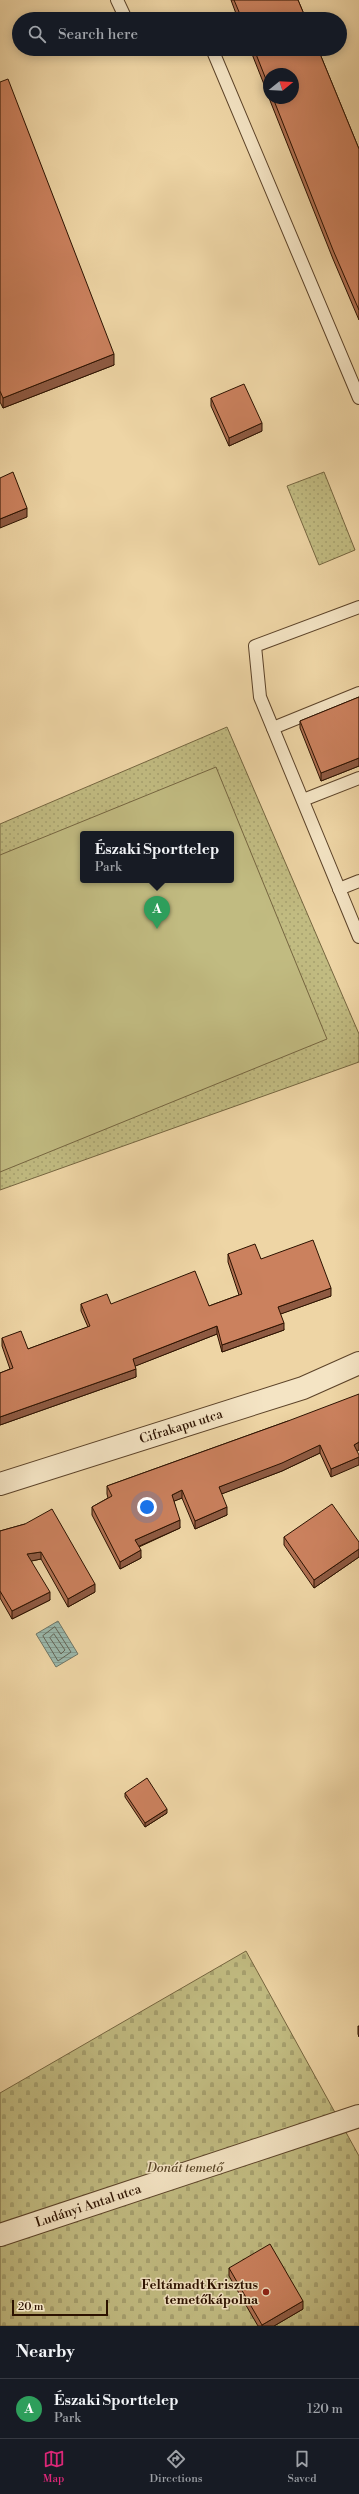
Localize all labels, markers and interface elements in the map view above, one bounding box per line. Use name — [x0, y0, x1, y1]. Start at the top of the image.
search box — [12, 12, 347, 56]
icon: search — [26, 23, 48, 45]
text: Search here — [58, 25, 138, 44]
north arrow — [263, 68, 299, 104]
popup — [80, 831, 234, 883]
text: Északi Sporttelep — [95, 840, 219, 859]
text: Park — [95, 859, 122, 875]
pin: A — [144, 896, 170, 929]
street label: Cifrakapu utca — [137, 1406, 225, 1447]
your location — [137, 1497, 157, 1517]
park label: Donát temető — [146, 2160, 225, 2176]
street label: Ludányi Antal utca — [33, 2181, 144, 2231]
place label: Feltámadt Krisztus temetőkápolna — [142, 2277, 259, 2308]
marker: Feltámadt Krisztus temetőkápolna — [261, 2287, 271, 2297]
scale bar — [12, 2298, 108, 2317]
text: 20 m — [18, 2300, 43, 2314]
text: Nearby — [16, 2341, 75, 2363]
text: Északi Sporttelep — [54, 2391, 179, 2410]
text: A — [24, 2401, 34, 2417]
text: 120 m — [307, 2401, 343, 2417]
text: Park — [54, 2410, 81, 2426]
tab: Map — [43, 2448, 65, 2486]
tab: Directions — [150, 2448, 203, 2486]
tab: Saved — [288, 2448, 316, 2486]

